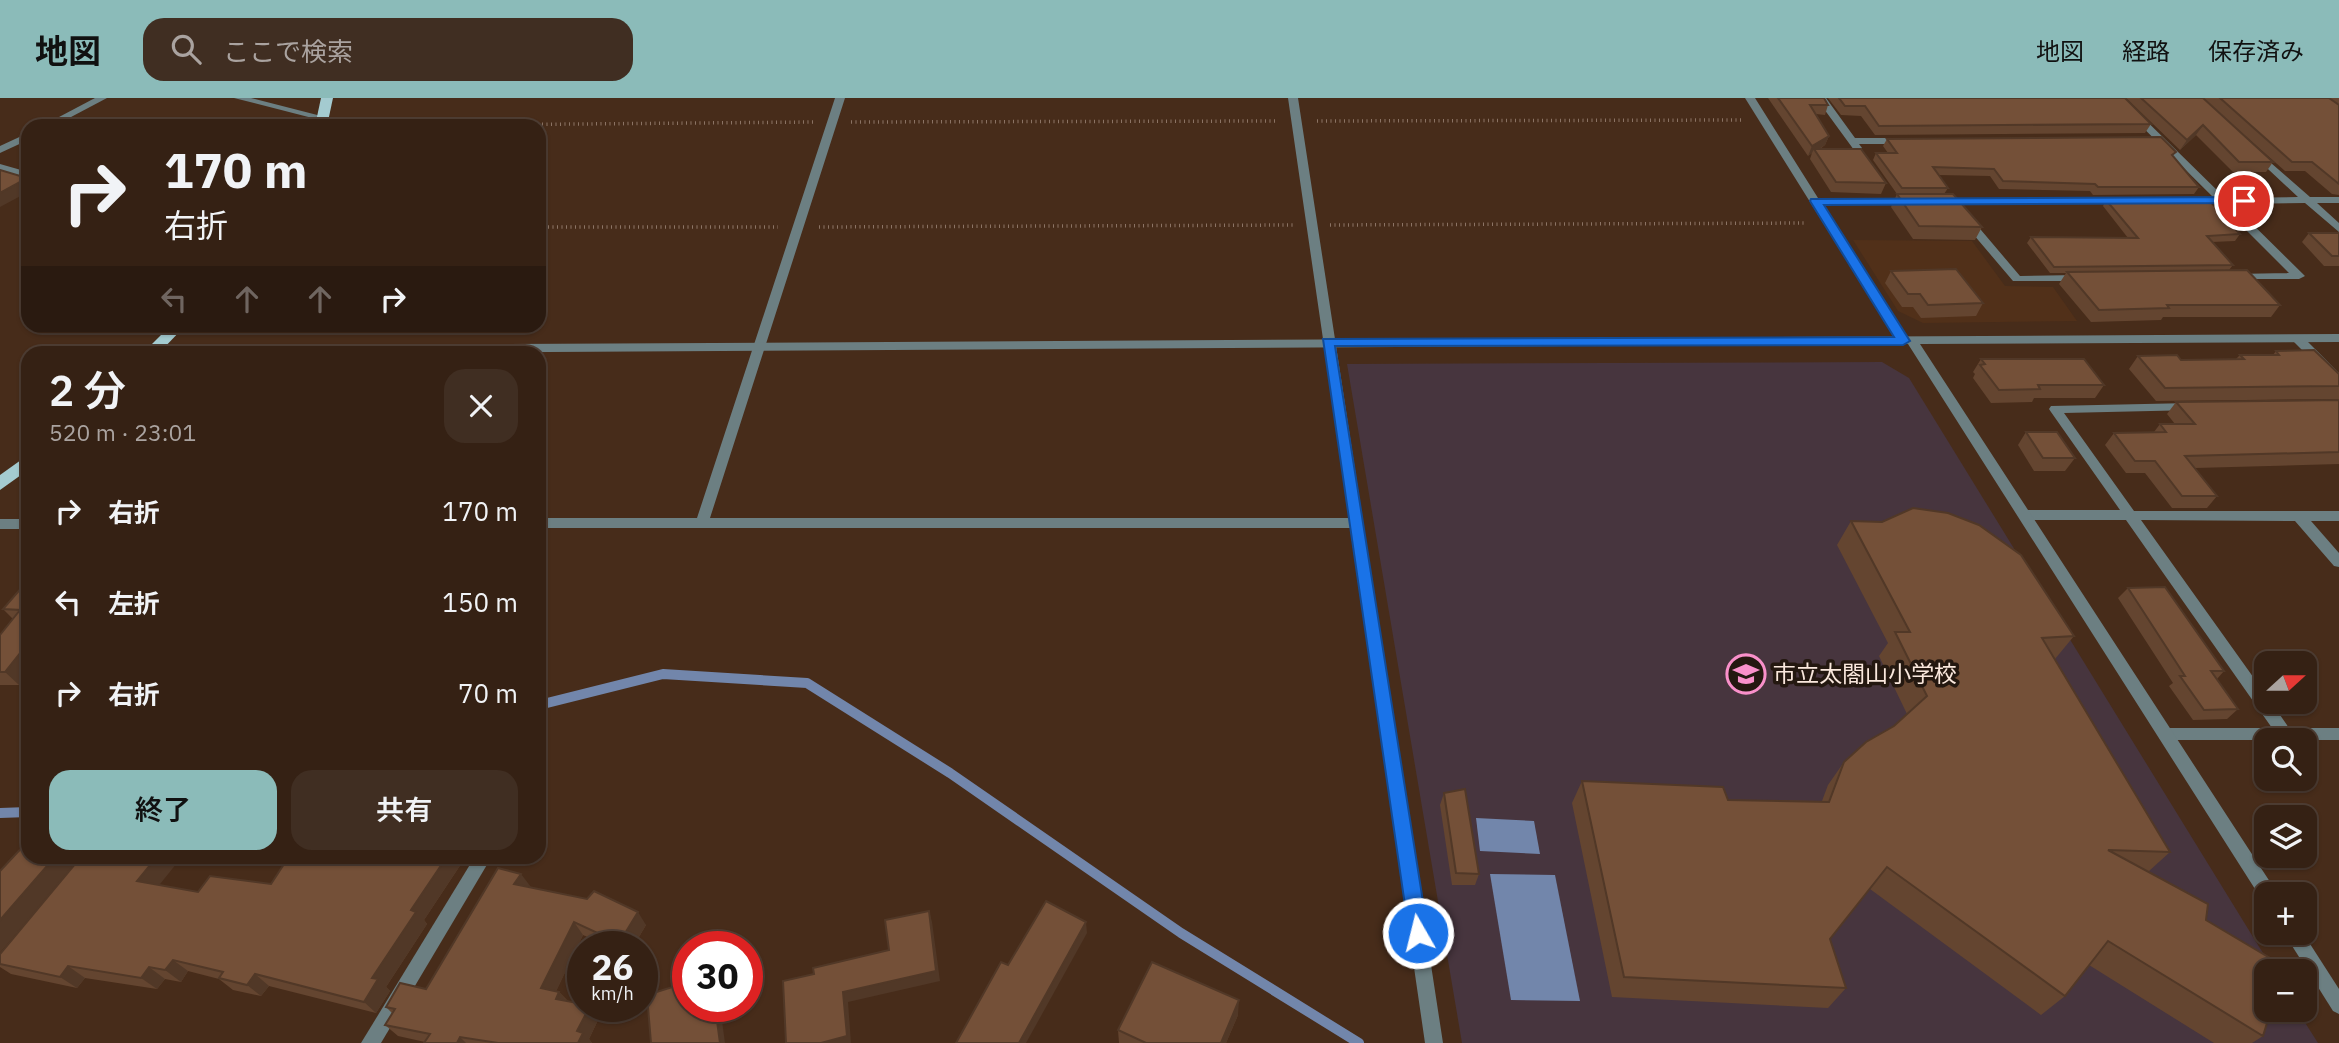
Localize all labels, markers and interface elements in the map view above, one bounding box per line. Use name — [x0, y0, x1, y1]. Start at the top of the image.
search box — [143, 18, 633, 81]
text: 地図 — [35, 29, 101, 72]
icon: search — [167, 30, 205, 68]
text: ここで検索 — [223, 34, 353, 68]
text: 地図 — [2036, 35, 2084, 67]
text: 経路 — [2122, 35, 2170, 67]
text: 保存済み — [2208, 35, 2304, 67]
text: 170 m — [164, 138, 308, 201]
icon: right — [49, 147, 140, 238]
pin — [2214, 171, 2274, 231]
icon: arrive — [2225, 182, 2263, 220]
text: 右折 — [164, 204, 228, 246]
icon: left — [155, 280, 193, 318]
icon: ahead — [228, 280, 266, 318]
icon: ahead — [301, 280, 339, 318]
icon: right — [374, 280, 412, 318]
text: 2 分 — [49, 363, 126, 418]
button: close — [444, 369, 518, 443]
text: 520 m · 23:01 — [49, 417, 196, 447]
icon: right — [49, 492, 87, 530]
text: 170 m — [442, 494, 518, 528]
text: 右折 — [108, 495, 160, 529]
icon: left — [49, 583, 87, 621]
text: 150 m — [442, 585, 518, 619]
text: 左折 — [108, 586, 160, 620]
north arrow — [2254, 651, 2317, 714]
map controls — [2254, 651, 2317, 1022]
school or university icon: 市立太閤山小学校 — [1725, 653, 1767, 695]
place label: 市立太閤山小学校 — [1773, 658, 1957, 688]
icon: right — [49, 674, 87, 712]
text: 70 m — [458, 676, 518, 710]
text: 右折 — [108, 677, 160, 711]
button: search — [2254, 728, 2317, 791]
button: 終了 — [49, 770, 277, 850]
button: 共有 — [291, 770, 518, 850]
button: layers — [2254, 805, 2317, 868]
button: + — [2254, 882, 2317, 945]
position arrow — [1381, 896, 1455, 970]
speed limit sign: 30 — [672, 931, 763, 1022]
text: 26 — [591, 944, 634, 990]
button: − — [2254, 959, 2317, 1022]
text: km/h — [591, 982, 634, 1005]

